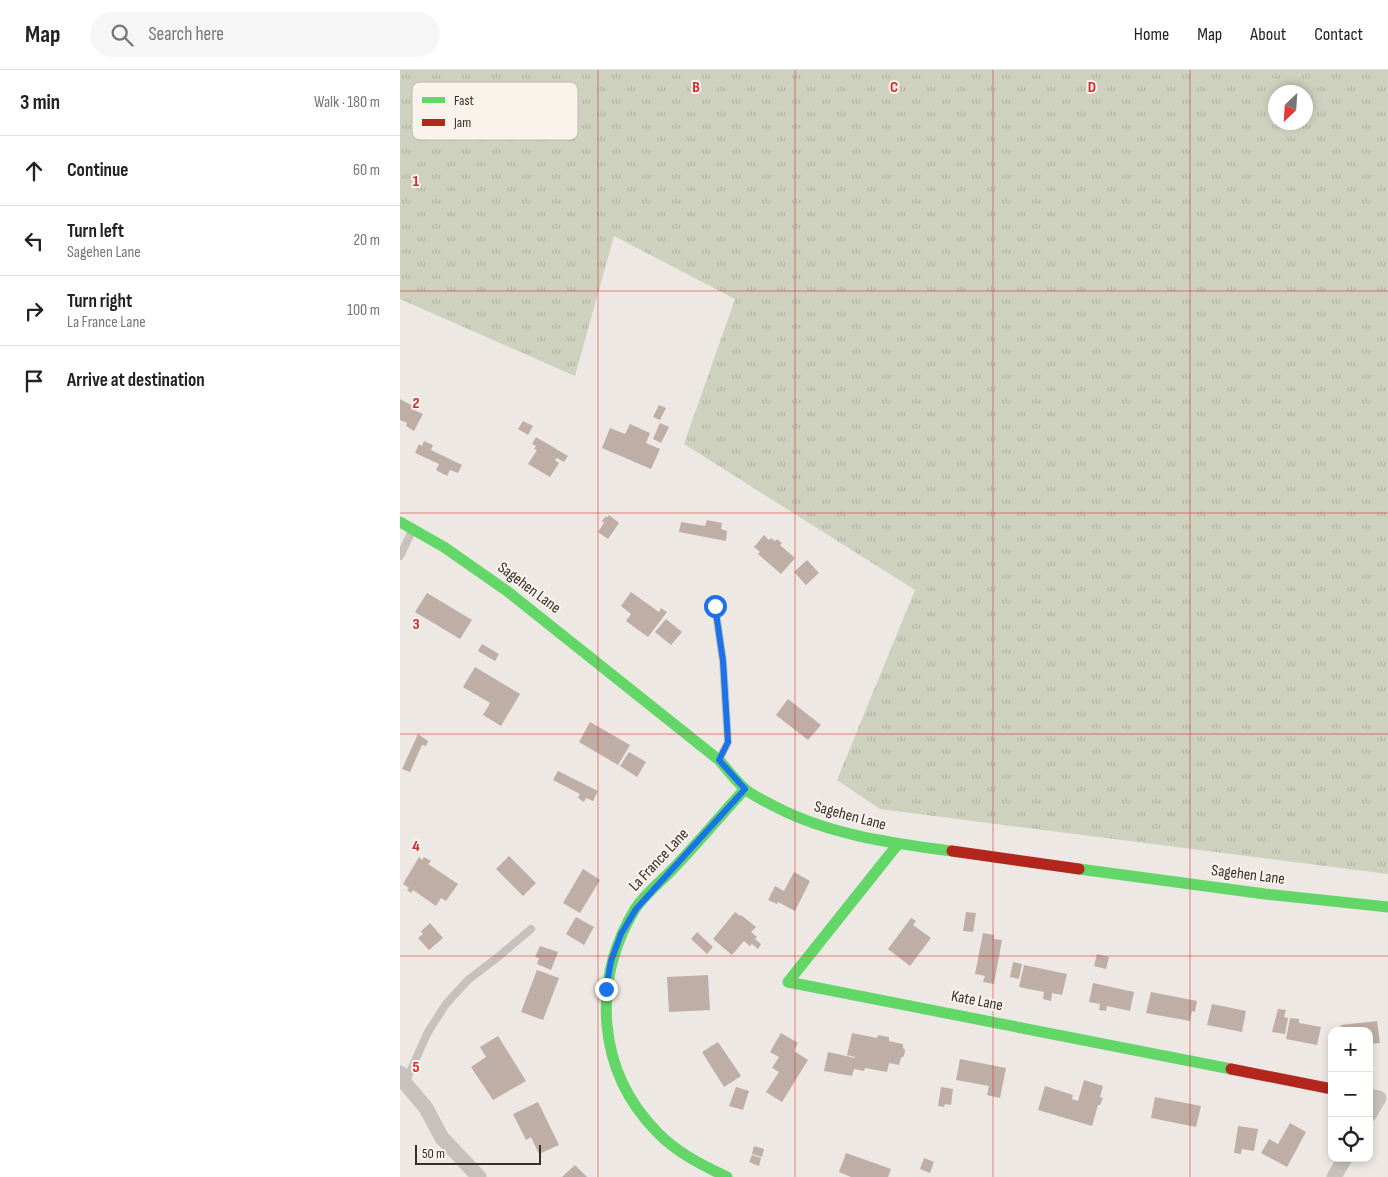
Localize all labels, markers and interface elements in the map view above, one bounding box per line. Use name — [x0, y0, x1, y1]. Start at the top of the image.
search box — [90, 12, 440, 57]
text: Map — [25, 20, 60, 49]
icon: search — [108, 21, 136, 49]
text: Search here — [148, 23, 224, 46]
text: Home — [1134, 24, 1169, 45]
text: Map — [1197, 24, 1222, 45]
text: About — [1250, 24, 1286, 45]
text: Contact — [1314, 24, 1363, 45]
text: B — [692, 78, 700, 97]
text: C — [890, 78, 898, 97]
text: D — [1088, 78, 1096, 97]
legend — [412, 82, 578, 140]
north arrow — [1268, 85, 1313, 130]
text: 3 min — [20, 90, 60, 115]
text: Fast — [454, 92, 474, 109]
text: Walk · 180 m — [314, 93, 380, 112]
text: Jam — [453, 114, 471, 131]
icon: ahead — [20, 157, 48, 185]
text: Continue — [67, 159, 128, 182]
text: 60 m — [353, 161, 380, 180]
text: 1 — [413, 172, 420, 191]
text: Turn left — [67, 220, 124, 243]
icon: left — [20, 227, 48, 255]
text: 20 m — [353, 231, 380, 250]
text: Sagehen Lane — [67, 243, 141, 262]
text: Turn right — [67, 290, 132, 313]
icon: right — [20, 297, 48, 325]
text: 100 m — [347, 301, 380, 320]
text: La France Lane — [67, 313, 146, 332]
icon: arrive — [20, 367, 48, 395]
text: Arrive at destination — [67, 369, 205, 392]
text: 2 — [412, 394, 420, 413]
street label: Sagehen Lane — [494, 558, 564, 618]
route start — [704, 595, 727, 618]
text: 3 — [412, 615, 420, 634]
street label: Sagehen Lane — [812, 797, 888, 835]
street label: La France Lane — [625, 825, 693, 895]
text: 4 — [412, 837, 420, 856]
street label: Sagehen Lane — [1210, 861, 1286, 889]
route end — [595, 978, 618, 1001]
street label: Kate Lane — [949, 987, 1005, 1015]
map controls — [1328, 1027, 1373, 1162]
button: + — [1328, 1027, 1373, 1072]
text: 5 — [412, 1058, 420, 1077]
button: − — [1328, 1072, 1373, 1117]
button: locate — [1328, 1117, 1373, 1162]
scale bar — [415, 1142, 541, 1165]
text: 50 m — [422, 1145, 445, 1162]

